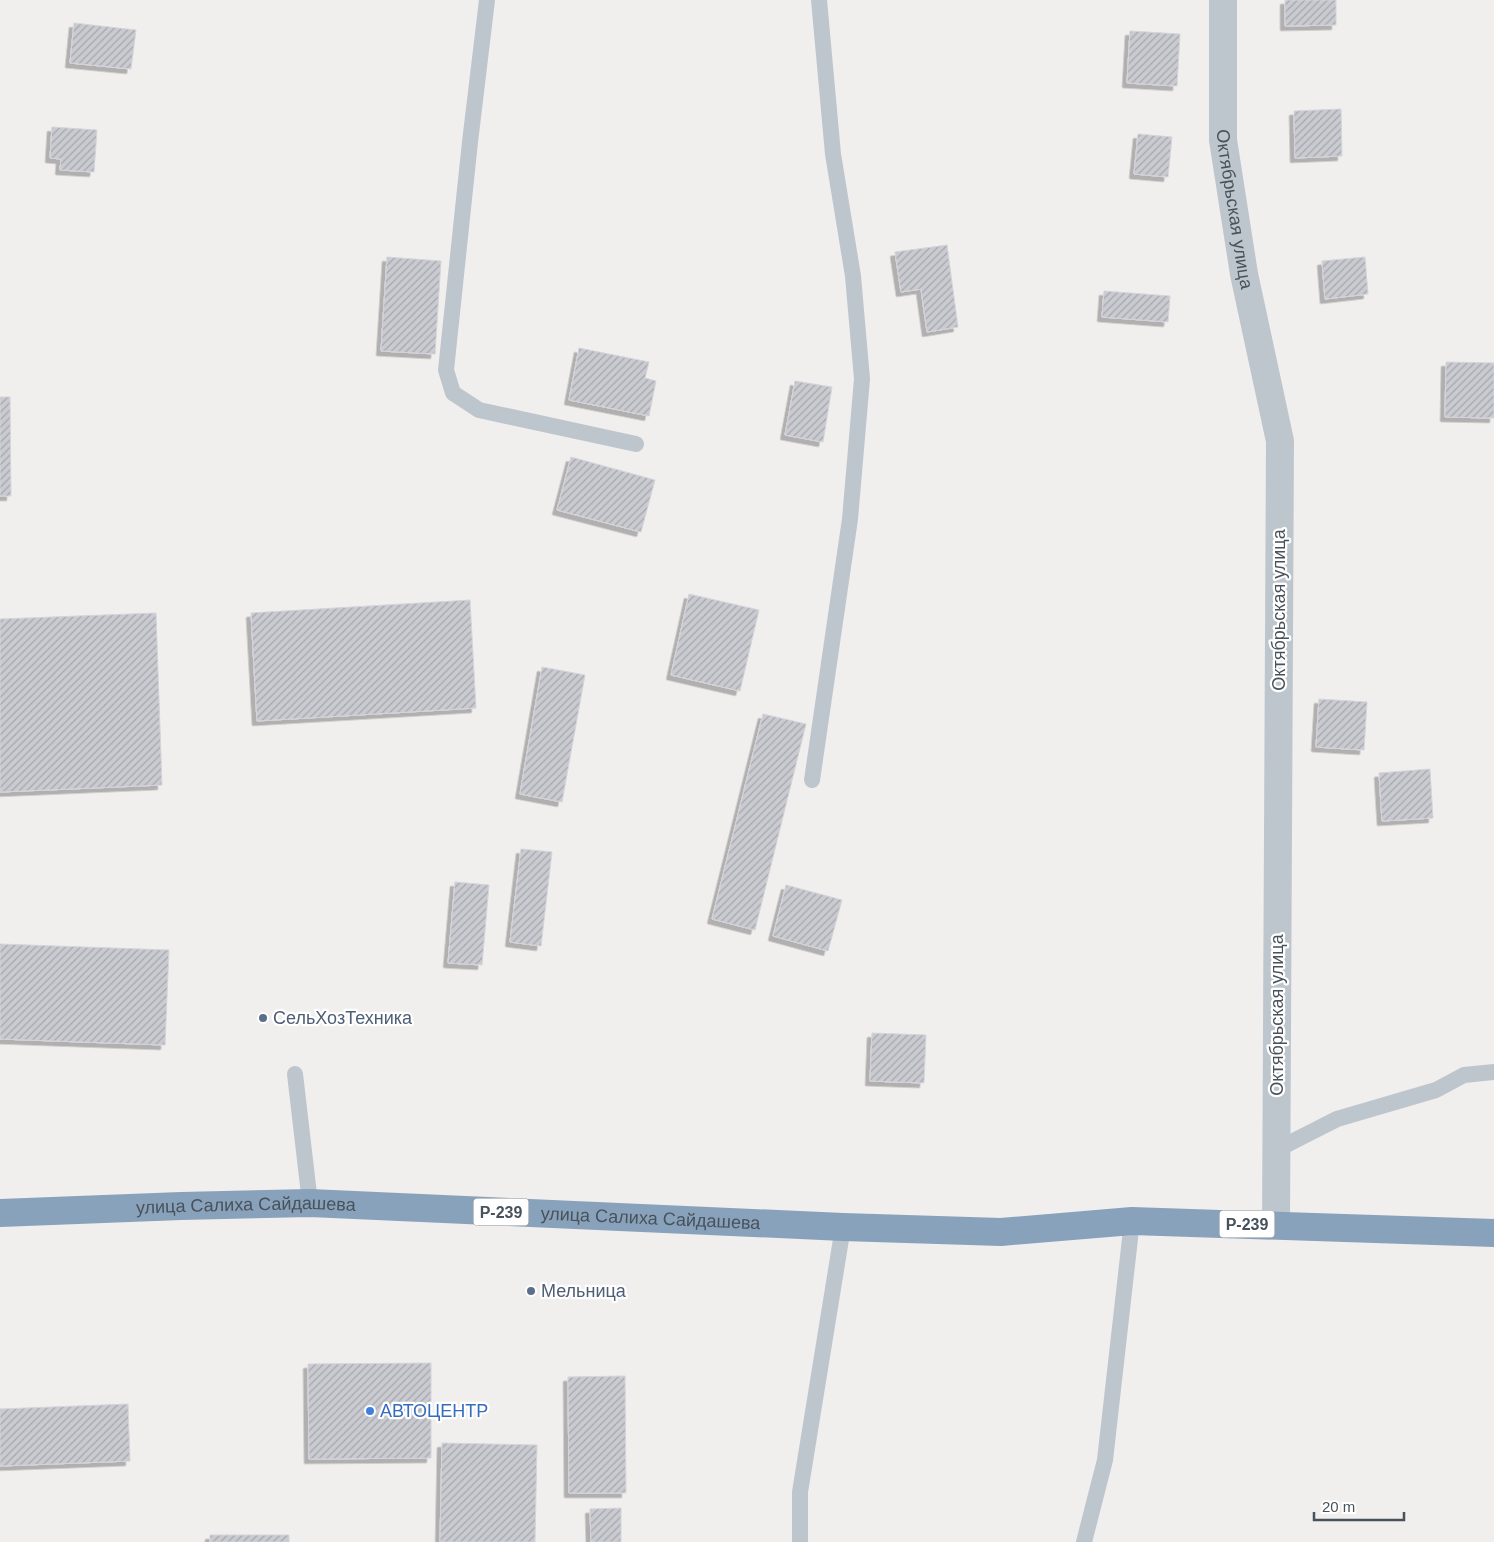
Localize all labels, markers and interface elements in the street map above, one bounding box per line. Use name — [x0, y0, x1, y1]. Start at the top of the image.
street label: Октябрьская улица — [1213, 129, 1257, 292]
street label: Октябрьская улица — [1269, 528, 1289, 691]
street label: Октябрьская улица — [1267, 933, 1287, 1096]
place label: СельХозТехника — [273, 1008, 413, 1028]
marker: СельХозТехника — [257, 1012, 269, 1024]
street label: улица Салиха Сайдашева — [136, 1193, 357, 1218]
road number: Р-239 — [474, 1198, 528, 1226]
street label: улица Салиха Сайдашева — [540, 1203, 762, 1233]
road number: Р-239 — [1220, 1210, 1274, 1238]
place label: Мельница — [541, 1281, 627, 1301]
marker: Мельница — [525, 1285, 537, 1297]
place label: АВТОЦЕНТР — [380, 1401, 488, 1421]
marker: АВТОЦЕНТР — [364, 1405, 376, 1417]
scale bar — [1314, 1490, 1404, 1522]
text: 20 m — [1322, 1498, 1355, 1515]

